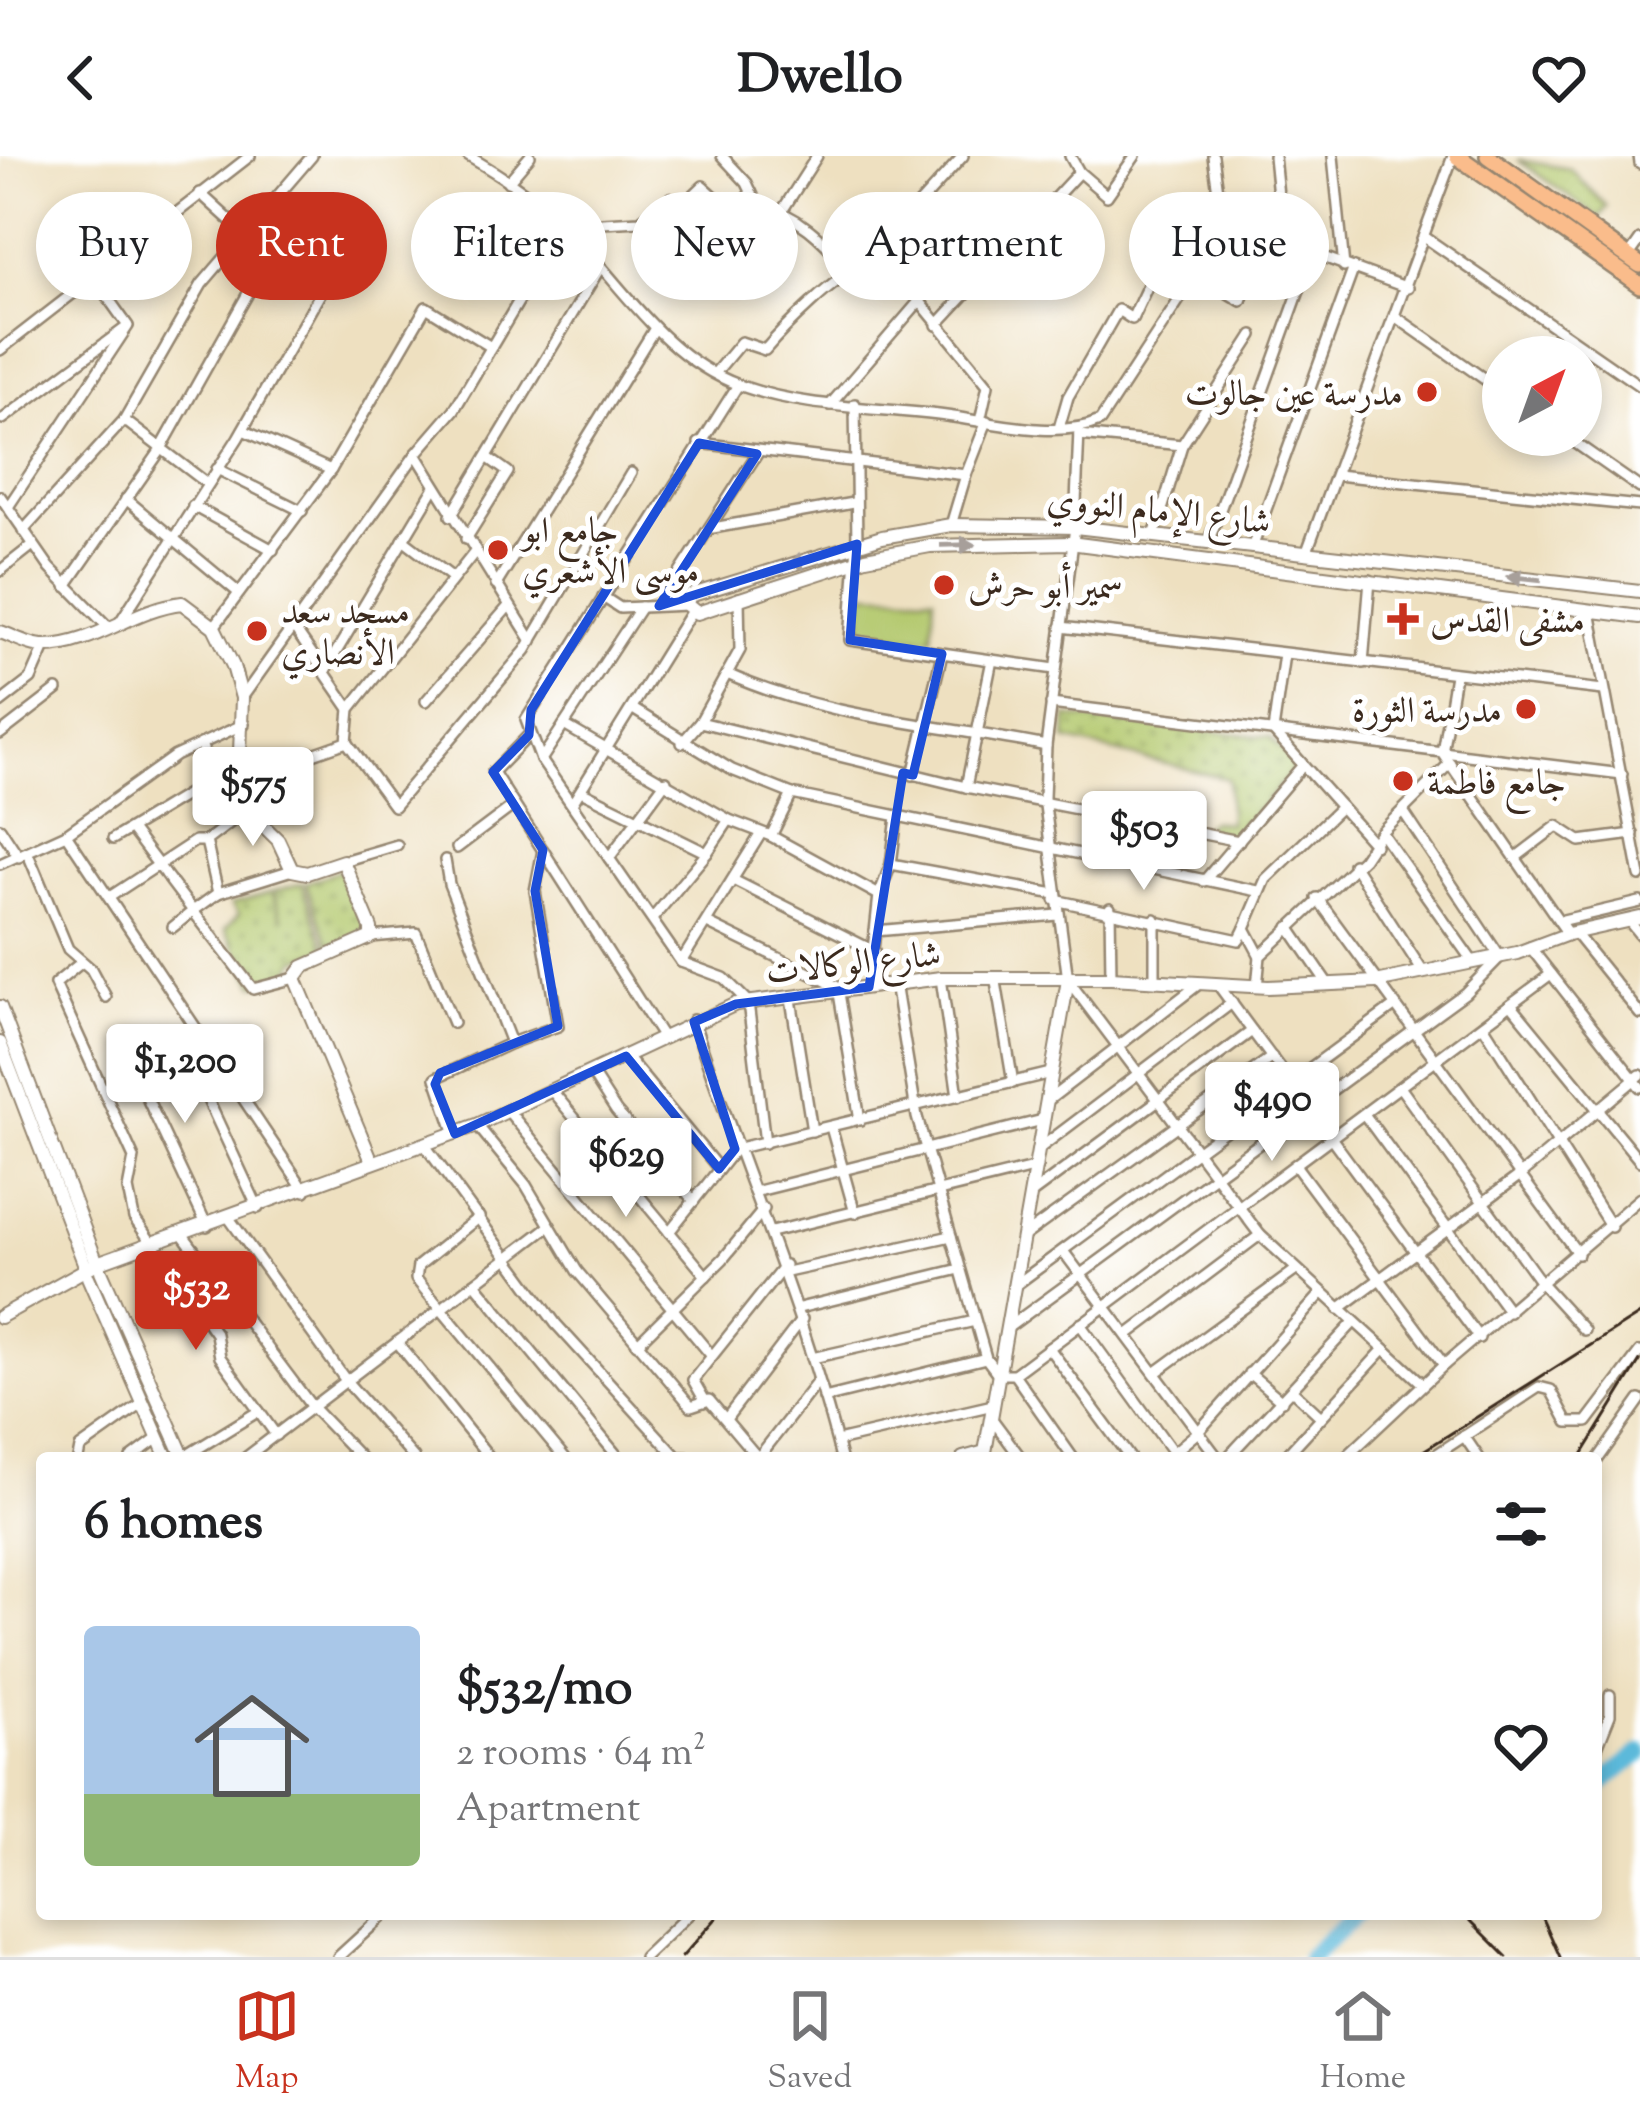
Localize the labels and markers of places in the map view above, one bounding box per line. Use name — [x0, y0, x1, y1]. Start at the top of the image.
place label: مدرسة عين جالوت — [1185, 370, 1403, 422]
marker: مدرسة عين جالوت — [1414, 379, 1440, 405]
place label: جامع ابو موسى الأشعري — [519, 507, 699, 600]
marker: جامع ابو موسى الأشعري — [485, 537, 511, 563]
place label: سمير أبو حرش — [968, 561, 1123, 615]
marker: سمير أبو حرش — [931, 572, 957, 598]
place label: مسجد سعد الأنصاري — [281, 588, 410, 681]
place label: مشفى القدس — [1430, 597, 1585, 649]
marker: مشفى القدس — [1387, 603, 1419, 635]
marker: مسجد سعد الأنصاري — [244, 618, 270, 644]
place label: مدرسة الثورة — [1352, 687, 1502, 739]
marker: مدرسة الثورة — [1513, 696, 1539, 722]
pin: $575 — [182, 747, 324, 849]
place label: جامع فاطمة — [1427, 759, 1566, 814]
marker: جامع فاطمة — [1390, 768, 1416, 794]
pin: $503 — [1073, 791, 1215, 893]
pin: $1,200 — [87, 1024, 283, 1126]
pin: $490 — [1201, 1062, 1343, 1164]
pin: $629 — [555, 1118, 697, 1220]
pin: $532 — [125, 1251, 267, 1353]

